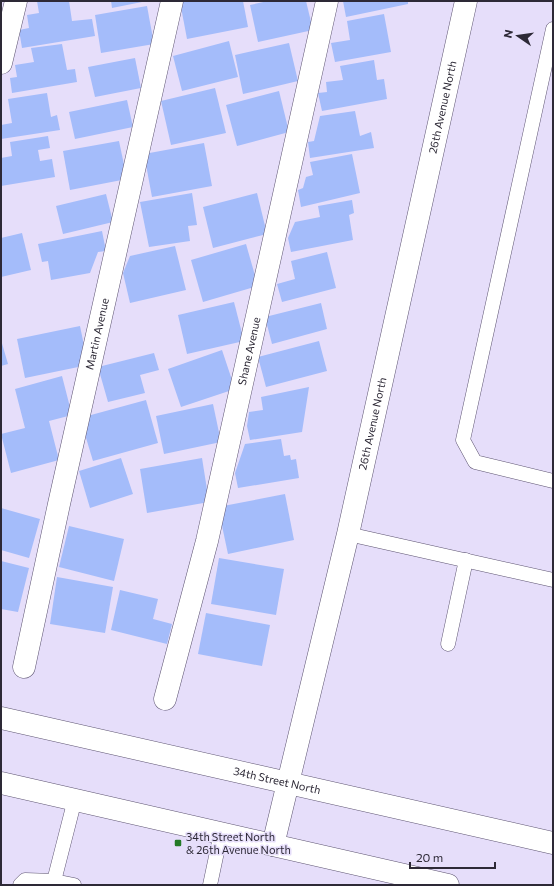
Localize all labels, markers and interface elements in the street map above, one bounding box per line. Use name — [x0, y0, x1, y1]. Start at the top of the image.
north arrow — [498, 16, 538, 56]
text: N — [501, 28, 515, 39]
street label: 26th Avenue North — [425, 60, 459, 155]
street label: Martin Avenue — [82, 297, 111, 371]
street label: Shane Avenue — [235, 316, 263, 386]
street label: 26th Avenue North — [355, 376, 389, 471]
street label: 34th Street North — [232, 764, 322, 796]
place label: 34th Street North & 26th Avenue North — [186, 830, 291, 856]
marker: 34th Street North & 26th Avenue North — [173, 838, 183, 848]
scale bar — [410, 844, 495, 870]
text: 20 m — [416, 850, 443, 864]

